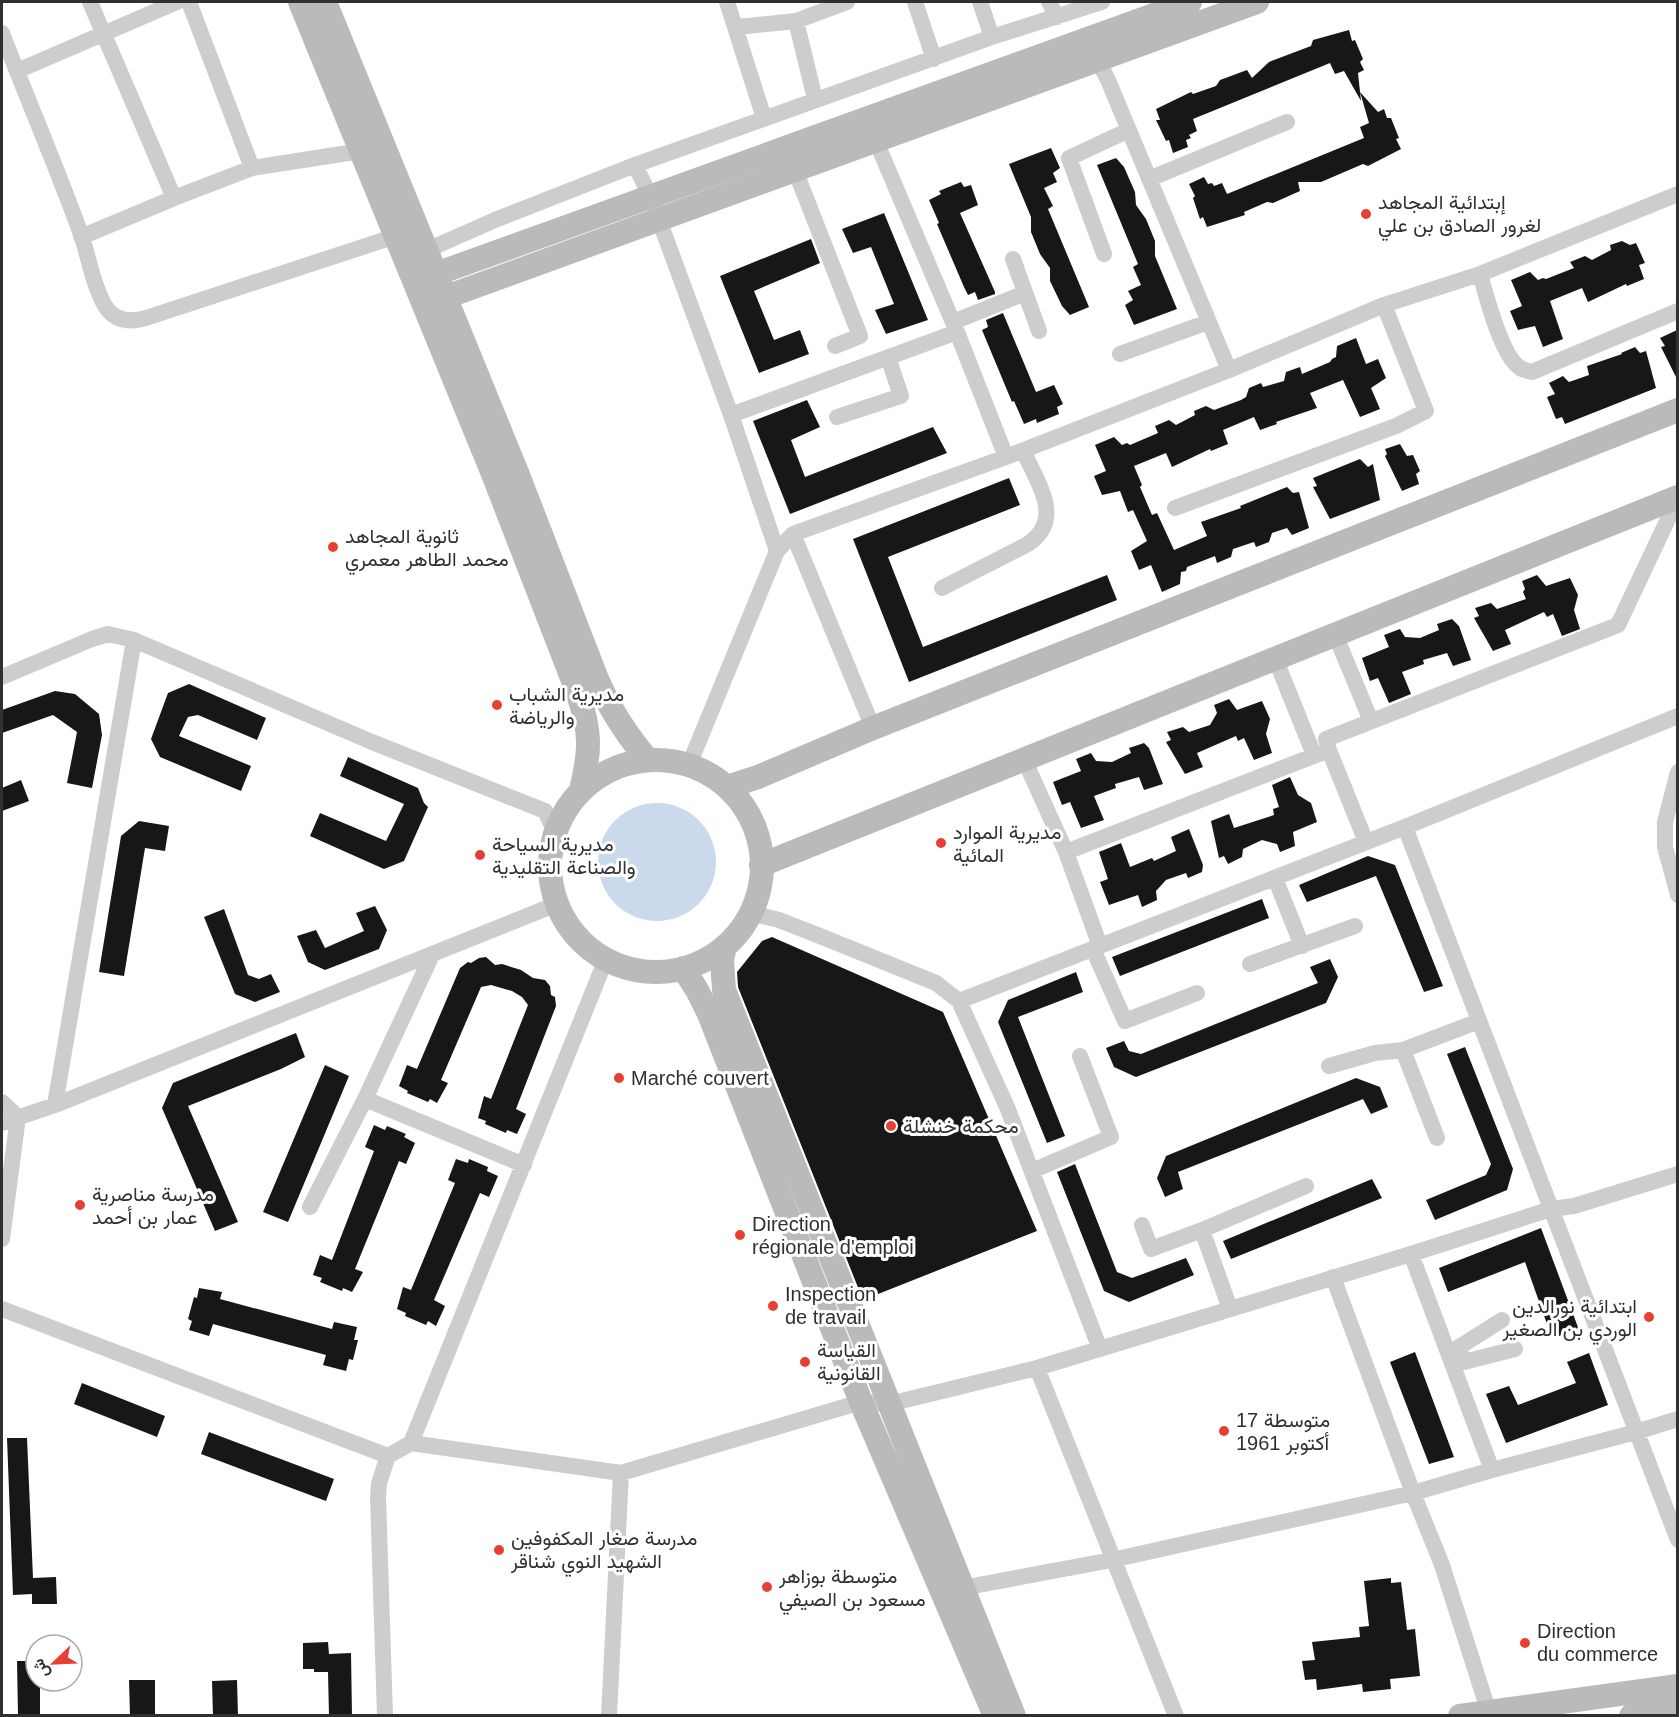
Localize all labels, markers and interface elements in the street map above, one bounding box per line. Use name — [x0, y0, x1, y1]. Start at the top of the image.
place label: إبتدائية المجاهد لغرور الصادق بن علي — [1378, 191, 1541, 242]
marker: إبتدائية المجاهد لغرور الصادق بن علي — [1359, 207, 1373, 221]
place label: ثانوية المجاهد محمد الطاهر معمري — [345, 525, 509, 576]
marker: ثانوية المجاهد محمد الطاهر معمري — [326, 540, 340, 554]
place label: مديرية الشباب والرياضة — [509, 683, 624, 730]
marker: مديرية الشباب والرياضة — [490, 698, 504, 712]
place label: مديرية الموارد المائية — [953, 821, 1061, 867]
place label: مديرية السياحة والصناعة التقليدية — [492, 833, 636, 880]
marker: مديرية الموارد المائية — [934, 836, 948, 850]
marker: مديرية السياحة والصناعة التقليدية — [473, 848, 487, 862]
place label: Marché couvert — [631, 1067, 769, 1089]
marker: Marché couvert — [612, 1071, 626, 1085]
place label: محكمة خنشلة — [903, 1115, 1019, 1137]
marker: محكمة خنشلة — [884, 1119, 898, 1133]
place label: مدرسة مناصرية عمار بن أحمد — [92, 1183, 214, 1230]
marker: مدرسة مناصرية عمار بن أحمد — [73, 1198, 87, 1212]
place label: Direction régionale d'emploi — [752, 1213, 914, 1258]
marker: Direction régionale d'emploi — [733, 1228, 747, 1242]
place label: Inspection de travail — [785, 1283, 876, 1328]
place label: ابتدائية نورالدين الوردي بن الصغير — [1502, 1295, 1637, 1346]
marker: Inspection de travail — [766, 1299, 780, 1313]
marker: ابتدائية نورالدين الوردي بن الصغير — [1642, 1310, 1656, 1324]
place label: القياسة القانونية — [817, 1339, 881, 1386]
marker: القياسة القانونية — [798, 1355, 812, 1369]
place label: متوسطة 17 أكتوبر 1961 — [1236, 1409, 1330, 1456]
marker: متوسطة 17 أكتوبر 1961 — [1217, 1424, 1231, 1438]
place label: مدرسة صغار المكفوفين الشهيد النوي شناقر — [510, 1527, 698, 1578]
marker: مدرسة صغار المكفوفين الشهيد النوي شناقر — [492, 1543, 506, 1557]
place label: متوسطة بوزاهر مسعود بن الصيفي — [778, 1565, 926, 1616]
marker: متوسطة بوزاهر مسعود بن الصيفي — [760, 1580, 774, 1594]
place label: Direction du commerce — [1537, 1620, 1658, 1665]
north arrow — [24, 1633, 84, 1693]
marker: Direction du commerce — [1518, 1636, 1532, 1650]
text: ش — [29, 1656, 53, 1681]

